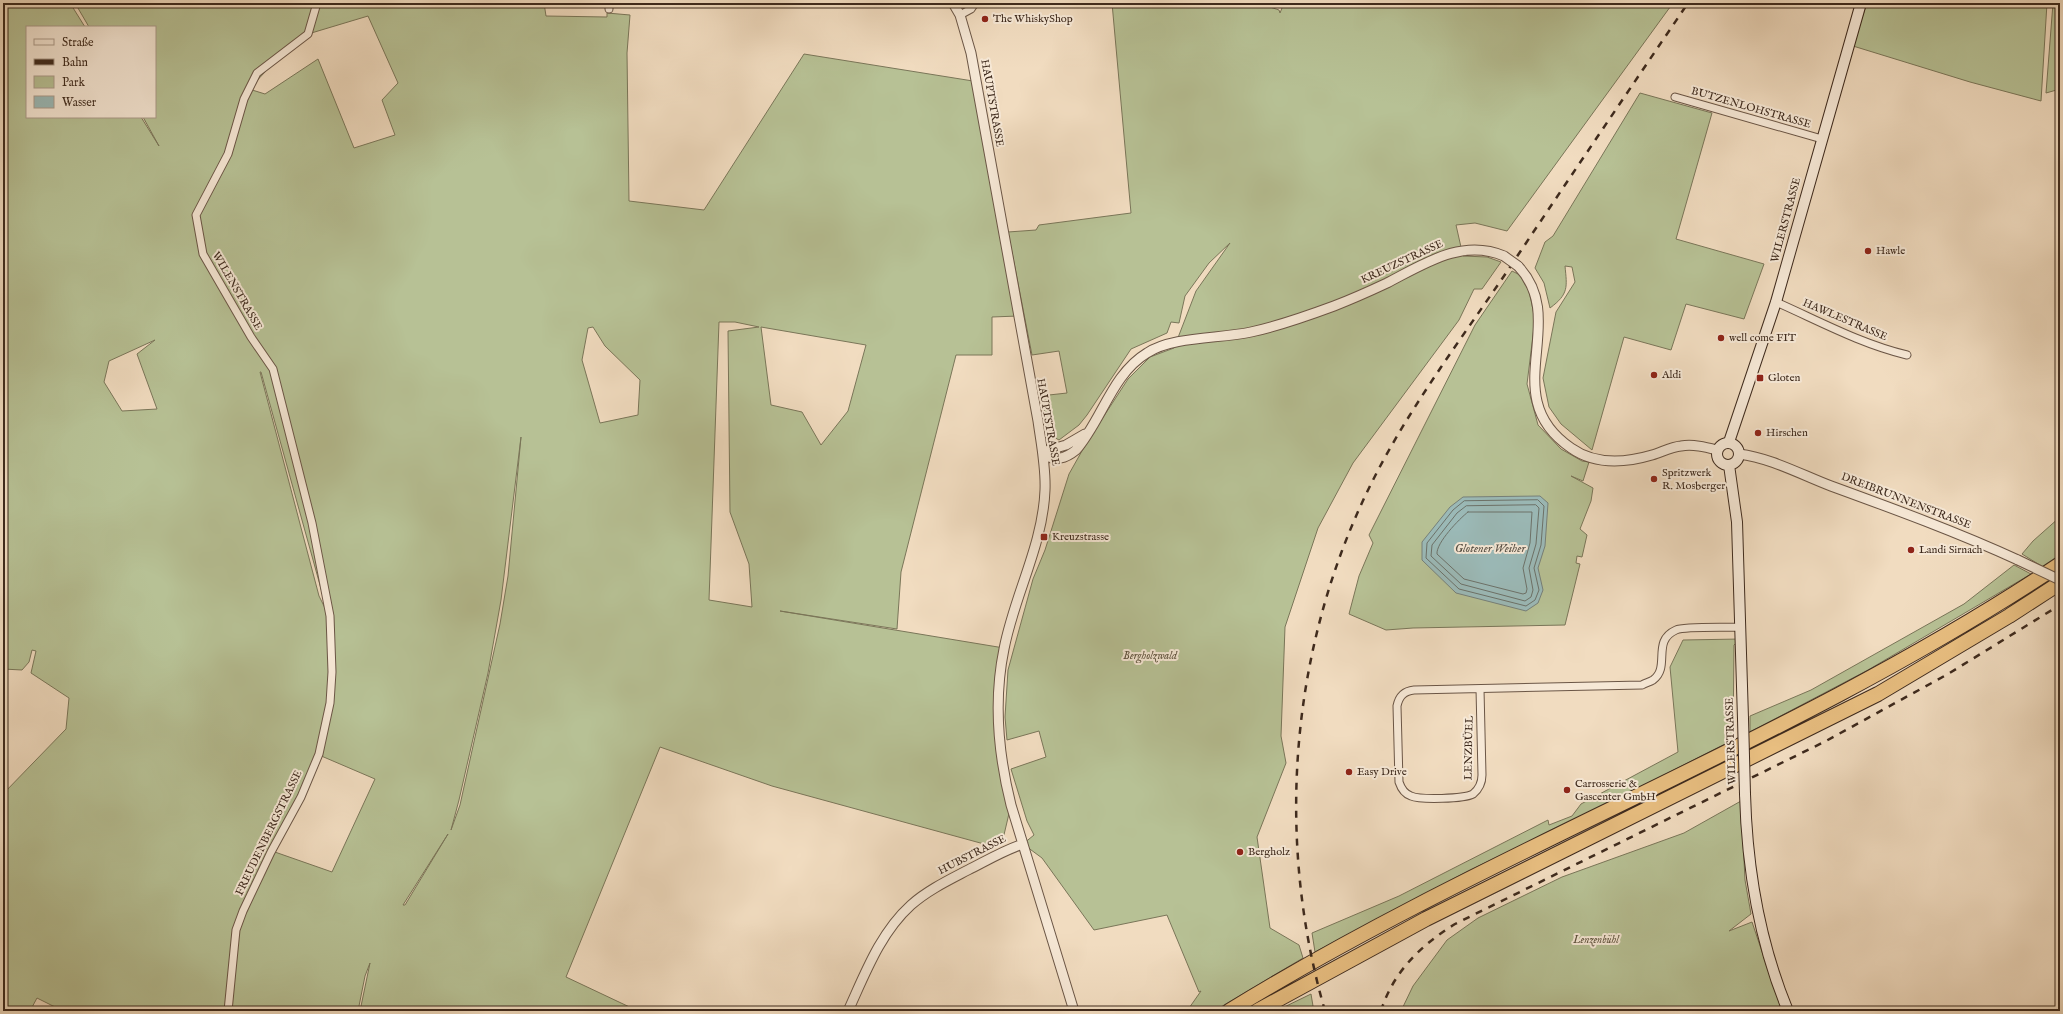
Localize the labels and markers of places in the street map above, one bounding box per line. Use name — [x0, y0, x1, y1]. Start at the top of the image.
place label: The WhiskyShop — [993, 12, 1073, 26]
marker: The WhiskyShop — [980, 14, 990, 24]
place label: Hawle — [1876, 244, 1905, 258]
marker: Hawle — [1863, 246, 1873, 256]
place label: well come FIT — [1729, 331, 1796, 345]
marker: well come FIT — [1716, 333, 1726, 343]
place label: Aldi — [1661, 368, 1681, 382]
marker: Aldi — [1649, 370, 1659, 380]
place label: Gloten — [1768, 371, 1800, 385]
marker: Gloten — [1755, 373, 1765, 383]
place label: Hirschen — [1766, 426, 1808, 440]
marker: Hirschen — [1753, 428, 1763, 438]
place label: Spritzwerk R. Mosberger — [1662, 466, 1725, 493]
marker: Spritzwerk R. Mosberger — [1649, 474, 1659, 484]
place label: Kreuzstrasse — [1052, 530, 1109, 544]
marker: Kreuzstrasse — [1039, 532, 1049, 542]
place label: Landi Sirnach — [1919, 543, 1983, 557]
marker: Landi Sirnach — [1906, 545, 1916, 555]
place label: Easy Drive — [1357, 765, 1407, 779]
marker: Easy Drive — [1344, 767, 1354, 777]
place label: Carrosserie & Gascenter GmbH — [1575, 777, 1656, 804]
marker: Carrosserie & Gascenter GmbH — [1562, 785, 1572, 795]
place label: Bergholz — [1248, 845, 1290, 859]
marker: Bergholz — [1235, 847, 1245, 857]

